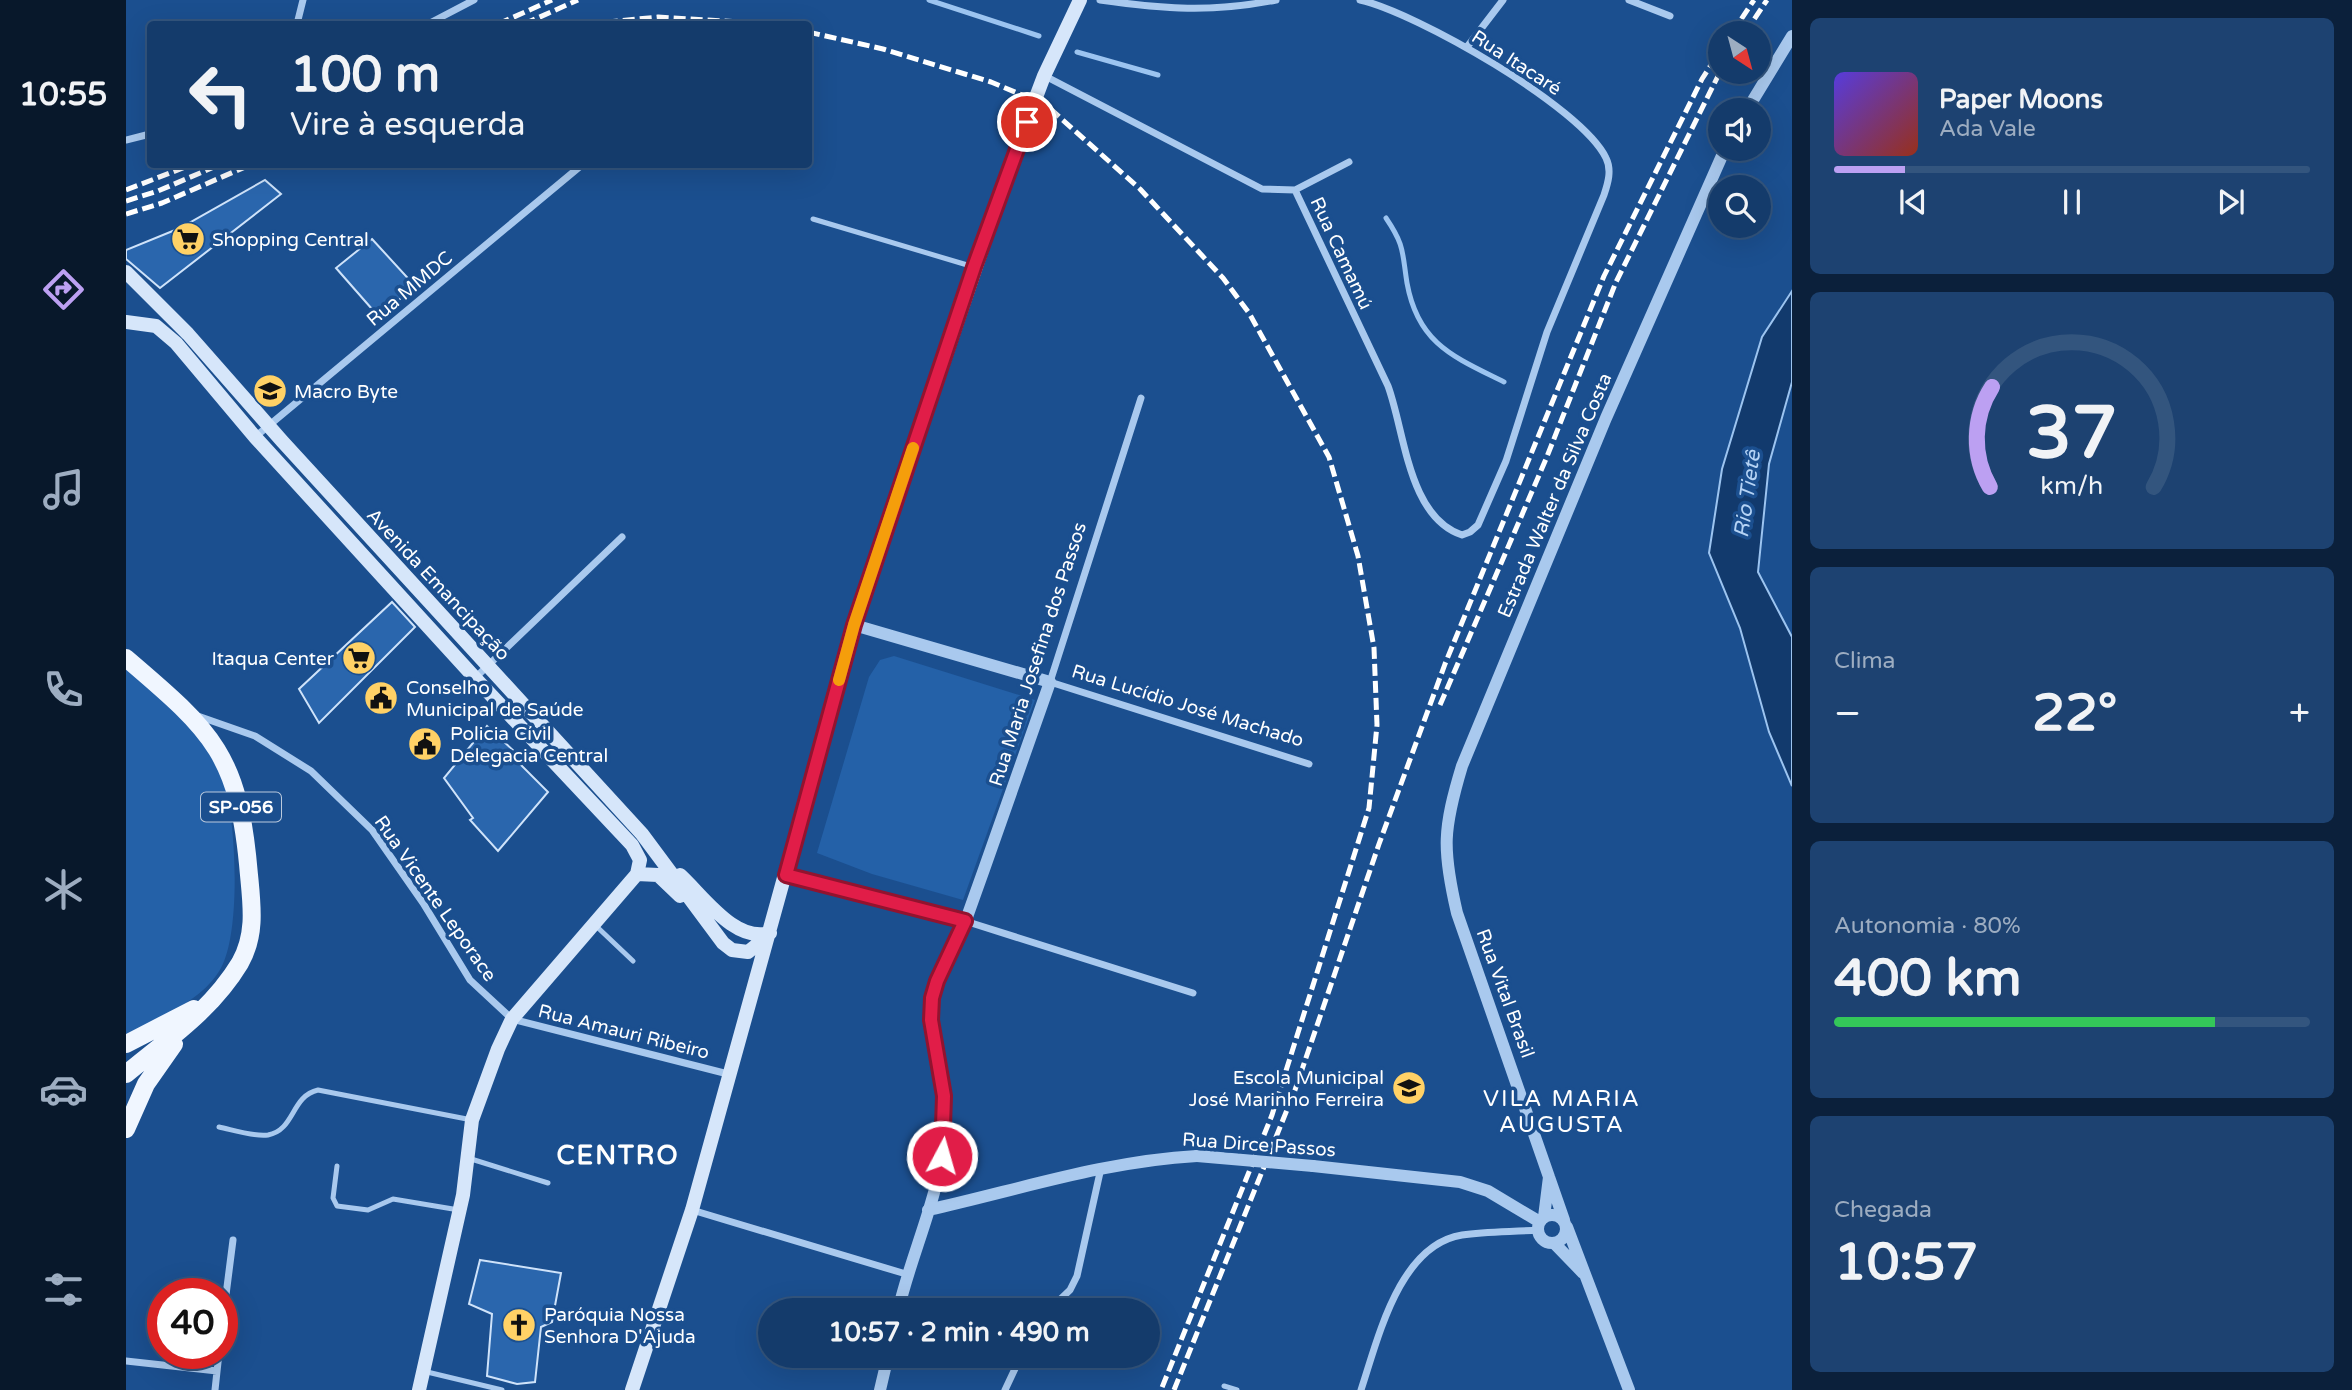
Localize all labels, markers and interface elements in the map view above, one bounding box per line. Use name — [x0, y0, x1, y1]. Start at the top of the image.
north arrow — [1708, 21, 1771, 84]
map controls — [1708, 21, 1771, 238]
street label: Rua Itacaré — [1468, 26, 1565, 100]
text: 100 m — [290, 46, 440, 105]
icon: left — [175, 49, 266, 140]
text: 10:55 — [19, 76, 107, 114]
text: Paper Moons — [1939, 84, 2103, 115]
pin — [997, 92, 1057, 152]
button: sound — [1708, 98, 1771, 161]
icon: arrive — [1008, 103, 1046, 141]
text: Vire à esquerda — [290, 106, 526, 144]
text: Ada Vale — [1939, 115, 2036, 143]
button: search — [1708, 175, 1771, 238]
icon: previous — [1894, 183, 1932, 221]
icon: pause — [2053, 183, 2091, 221]
icon: next — [2212, 183, 2250, 221]
street label: Rua Camamú — [1305, 194, 1377, 313]
supermarket icon: Shopping Central — [169, 220, 207, 258]
place label: Shopping Central — [212, 229, 369, 251]
street label: Rua MMDC — [362, 247, 457, 331]
icon: directions — [39, 265, 88, 314]
street label: Estrada Walter da Silva Costa — [1493, 370, 1617, 621]
school or university icon: Macro Byte — [251, 372, 289, 410]
place label: Macro Byte — [294, 381, 398, 403]
text: 37 — [2026, 390, 2118, 478]
water label: Rio Tietê — [1729, 448, 1766, 539]
icon: music — [39, 465, 88, 514]
text: km/h — [2041, 470, 2103, 500]
street label: Avenida Emancipação — [362, 504, 514, 665]
street label: Rua Maria Josefina dos Passos — [985, 519, 1091, 789]
supermarket icon: Itaqua Center — [340, 639, 378, 677]
text: Clima — [1834, 647, 1895, 675]
place label: Itaqua Center — [212, 648, 335, 670]
street label: Rua Lucídio José Machado — [1069, 660, 1306, 752]
icon: phone — [39, 665, 88, 714]
place label: Conselho Municipal de Saúde — [406, 677, 583, 721]
public building icon: Conselho Municipal de Saúde — [362, 679, 400, 717]
text: 22° — [2032, 682, 2117, 745]
text: − — [1834, 691, 1861, 737]
text: + — [2289, 691, 2310, 737]
place label: Policia Cívil Delegacia Central — [450, 723, 608, 767]
public building icon: Policia Cívil Delegacia Central — [406, 725, 444, 763]
road number: SP-056 — [201, 792, 281, 822]
street label: Rua Vicente Leporace — [370, 811, 501, 986]
icon: climate — [39, 865, 88, 914]
text: Autonomia · 80% — [1834, 912, 2021, 940]
street label: Rua Vital Brasil — [1472, 926, 1539, 1061]
text: 400 km — [1834, 947, 2022, 1010]
street label: Rua Amauri Ribeiro — [536, 1000, 712, 1064]
icon: car — [39, 1065, 88, 1114]
place label: Escola Municipal José Marinho Ferreira — [1189, 1067, 1384, 1111]
school or university icon: Escola Municipal José Marinho Ferreira — [1390, 1069, 1428, 1107]
district label: VILA MARIA AUGUSTA — [1483, 1085, 1641, 1139]
position arrow — [905, 1119, 979, 1193]
street label: Rua Dirce Passos — [1181, 1129, 1337, 1161]
district label: CENTRO — [557, 1140, 680, 1171]
text: Chegada — [1834, 1196, 1932, 1224]
text: 10:57 — [1834, 1231, 1978, 1294]
icon: filters — [39, 1265, 88, 1314]
speed limit sign: 40 — [147, 1278, 238, 1369]
place label: Paróquia Nossa Senhora D'Ajuda — [544, 1304, 696, 1348]
church icon: Paróquia Nossa Senhora D'Ajuda — [500, 1306, 538, 1344]
text: 10:57 · 2 min · 490 m — [828, 1317, 1090, 1348]

